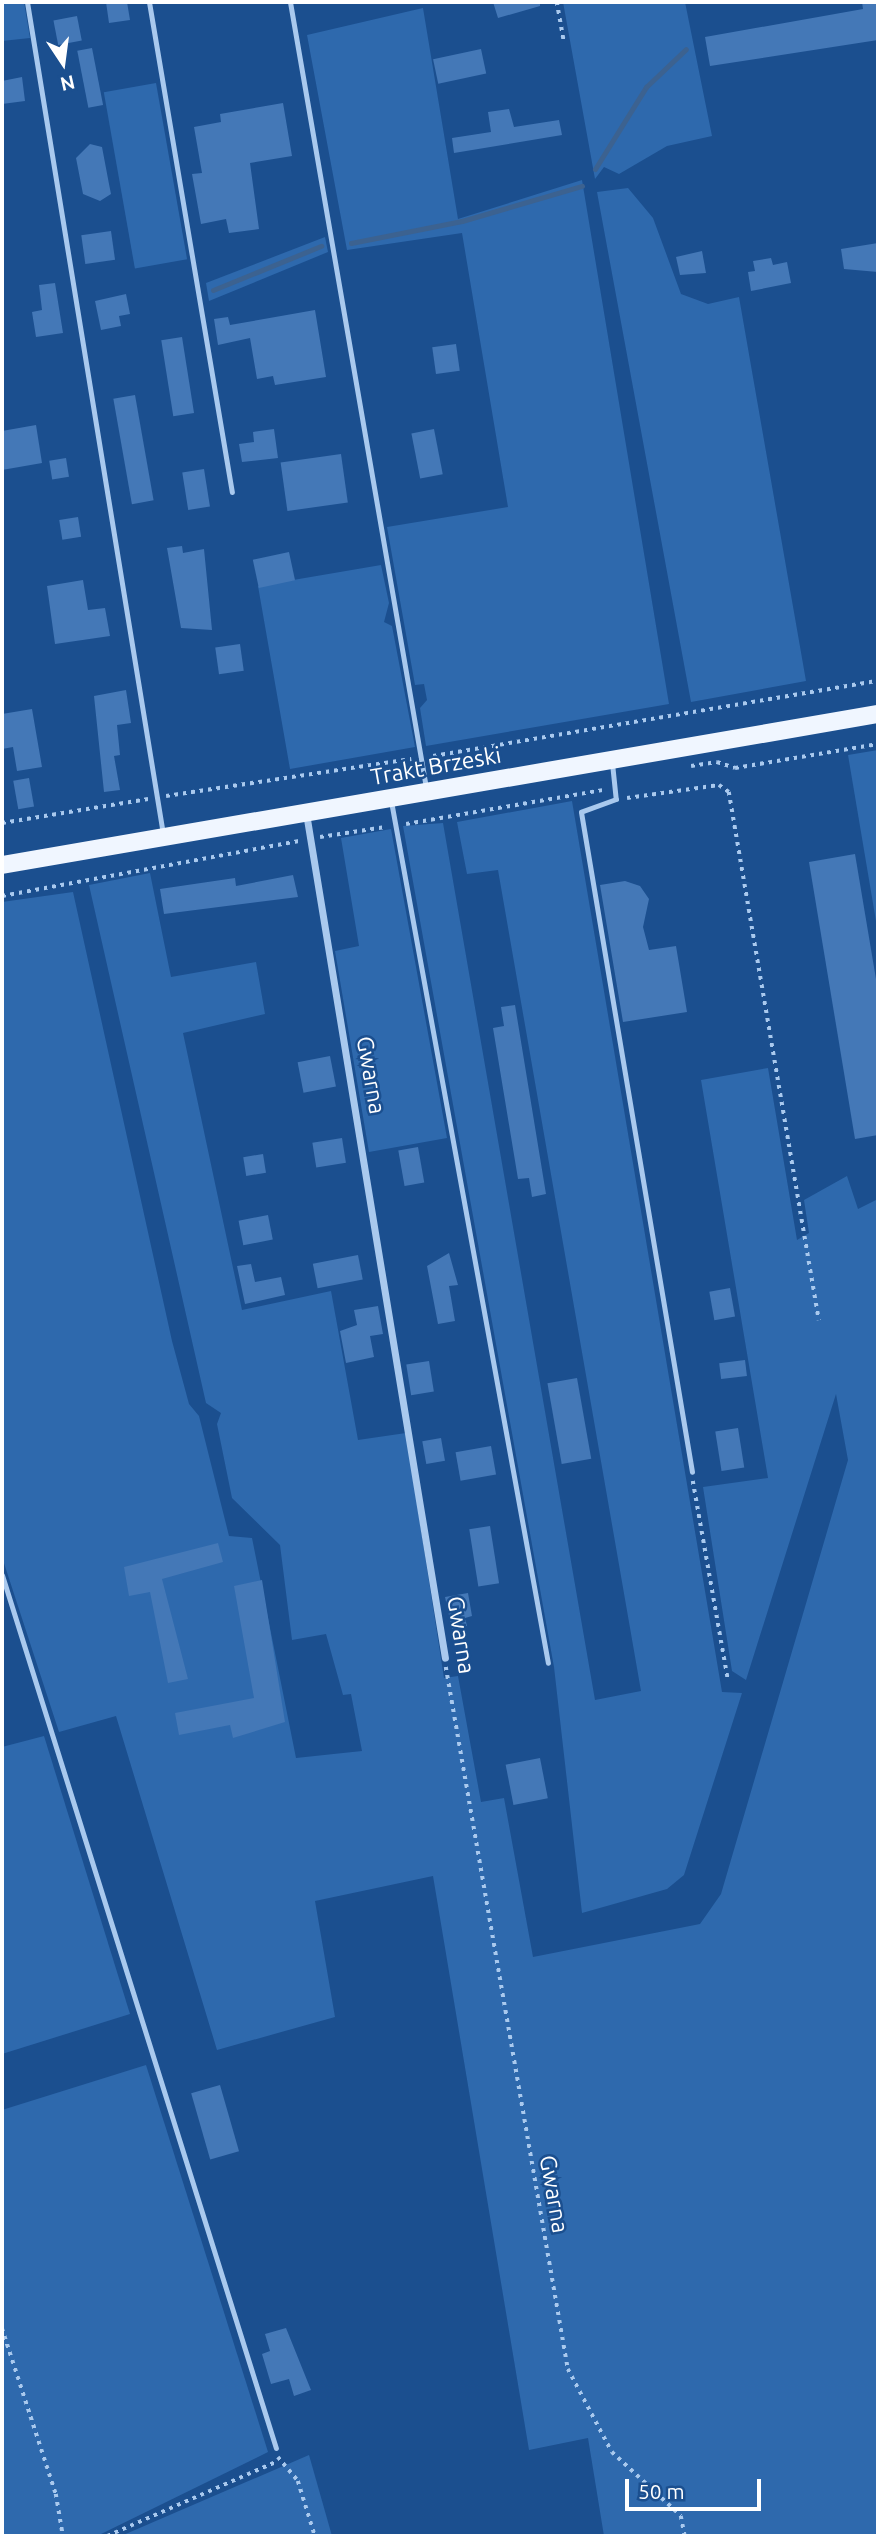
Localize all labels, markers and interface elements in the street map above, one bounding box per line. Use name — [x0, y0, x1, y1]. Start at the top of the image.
north arrow — [28, 28, 98, 98]
text: N — [58, 71, 77, 96]
street label: Trakt Brzeski — [369, 741, 503, 791]
street label: Gwarna — [351, 1034, 391, 1116]
street label: Gwarna — [441, 1594, 481, 1676]
street label: Gwarna — [534, 2153, 574, 2235]
scale bar — [628, 2464, 764, 2508]
text: 50 m — [638, 2479, 685, 2503]

